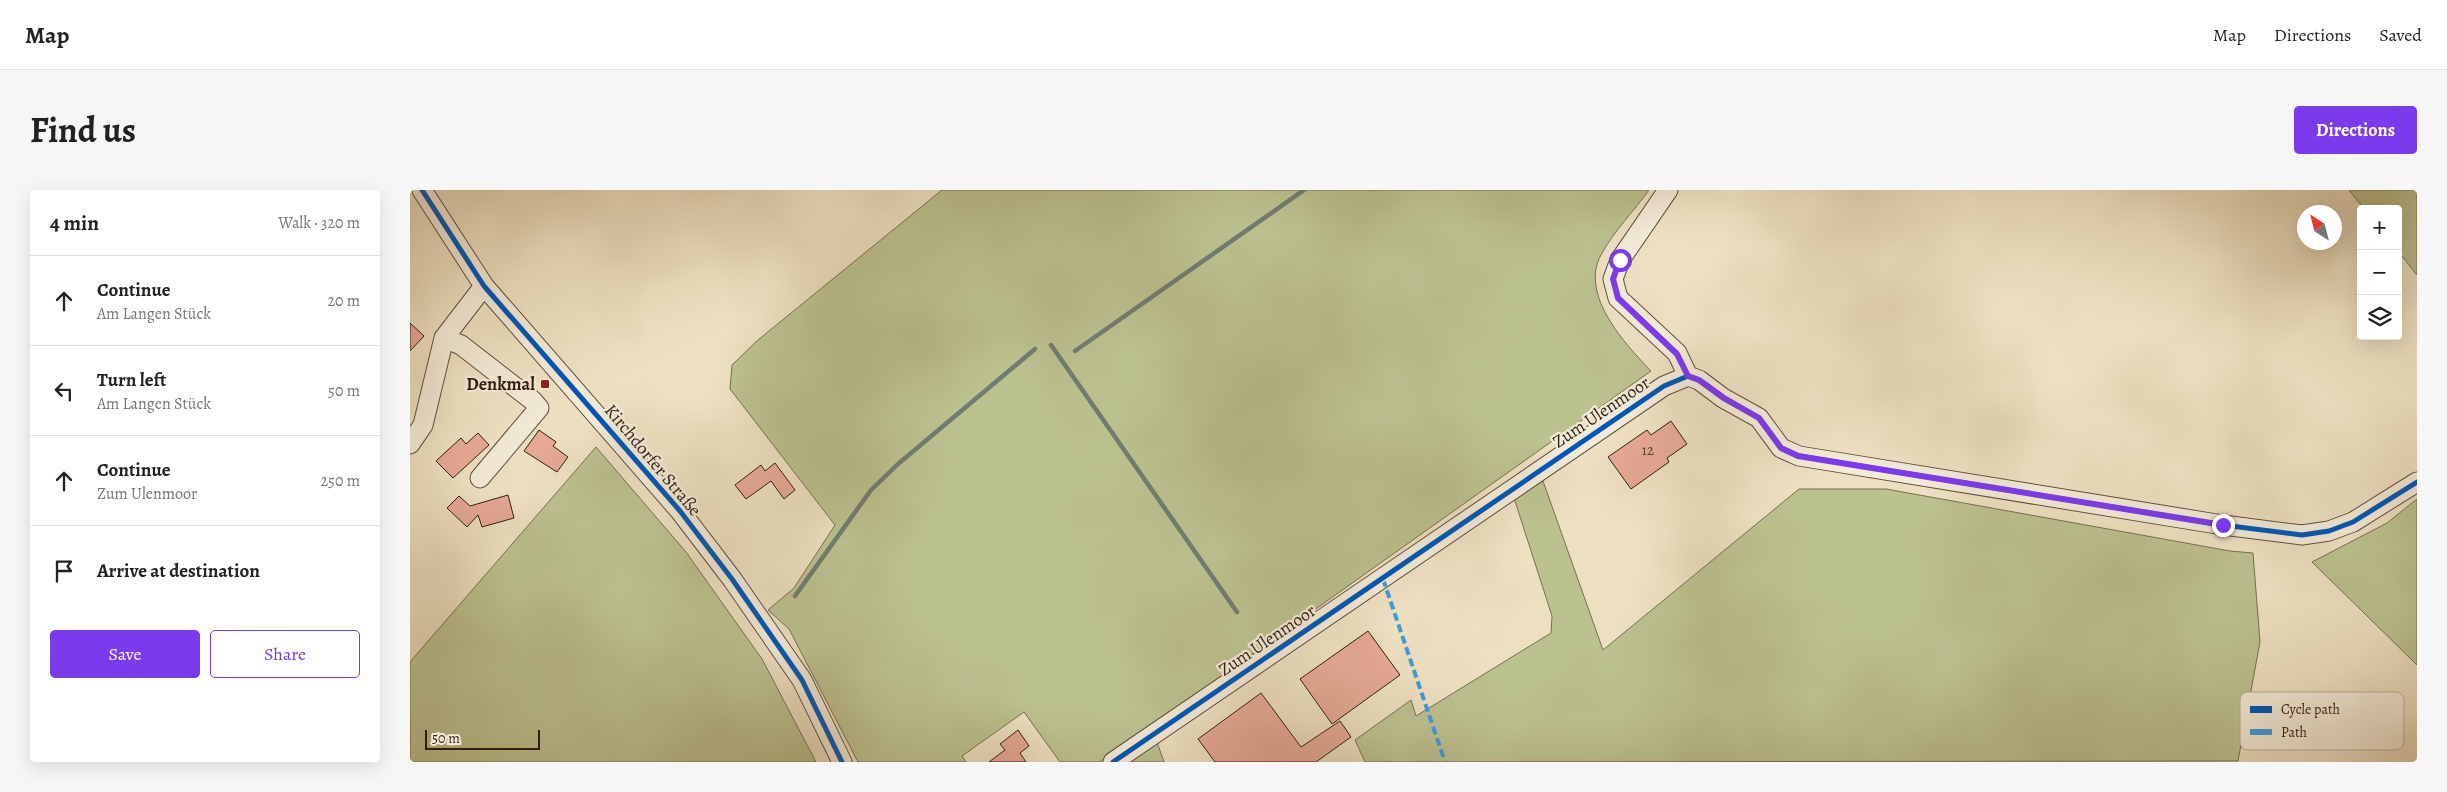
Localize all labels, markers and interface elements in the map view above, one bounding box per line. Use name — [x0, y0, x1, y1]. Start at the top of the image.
text: Map — [25, 19, 69, 51]
text: Map — [2213, 23, 2246, 47]
text: Directions — [2274, 23, 2351, 47]
text: Saved — [2379, 23, 2422, 47]
text: Find us — [30, 106, 136, 154]
button: Directions — [2294, 106, 2417, 154]
north arrow — [2297, 205, 2342, 250]
map controls — [2357, 205, 2402, 340]
button: + — [2357, 205, 2402, 250]
text: 4 min — [50, 209, 99, 237]
text: Walk · 320 m — [278, 212, 360, 234]
route start — [1609, 249, 1632, 272]
button: − — [2357, 250, 2402, 295]
text: Continue — [97, 277, 171, 303]
icon: ahead — [50, 287, 78, 315]
text: 20 m — [327, 290, 360, 312]
button: layers — [2357, 295, 2402, 340]
text: Am Langen Stück — [97, 303, 211, 325]
text: Turn left — [97, 367, 166, 393]
street label: Zum Ulenmoor — [1548, 370, 1655, 453]
place label: Denkmal — [466, 372, 535, 396]
icon: left — [50, 377, 78, 405]
marker: Denkmal — [539, 378, 551, 390]
text: 50 m — [328, 380, 360, 402]
text: Am Langen Stück — [97, 393, 211, 415]
street label: Kirchdorfer Straße — [599, 399, 707, 521]
house number: 12 — [1642, 440, 1654, 460]
text: Continue — [97, 457, 171, 483]
icon: ahead — [50, 467, 78, 495]
text: 250 m — [321, 470, 360, 492]
text: Zum Ulenmoor — [97, 483, 197, 505]
route end — [2212, 514, 2235, 537]
icon: arrive — [50, 557, 78, 585]
text: Arrive at destination — [97, 558, 260, 584]
street label: Zum Ulenmoor — [1214, 598, 1321, 681]
button: Save — [50, 630, 200, 678]
button: Share — [210, 630, 360, 678]
legend — [2240, 692, 2404, 750]
text: Cycle path — [2281, 700, 2341, 719]
text: Path — [2281, 723, 2308, 742]
scale bar — [425, 727, 540, 750]
text: 50 m — [432, 729, 460, 748]

